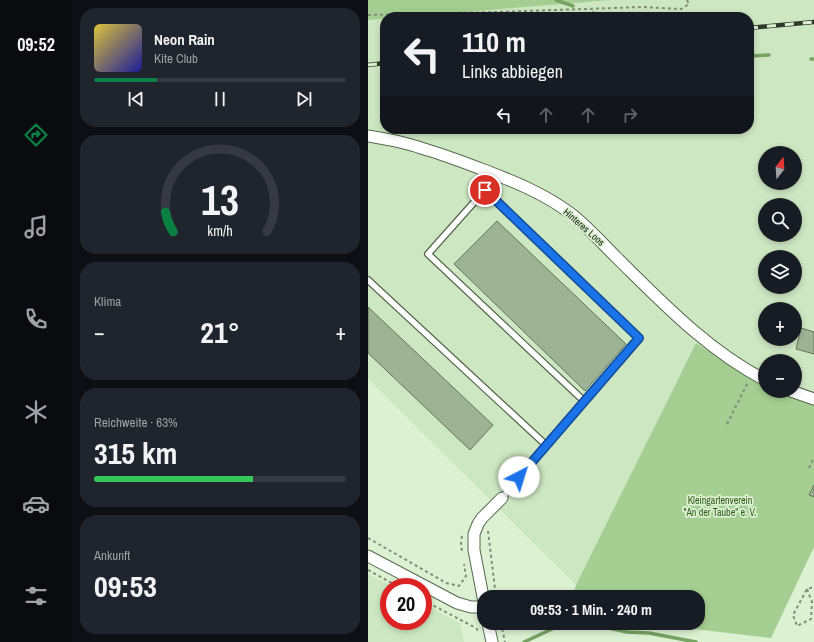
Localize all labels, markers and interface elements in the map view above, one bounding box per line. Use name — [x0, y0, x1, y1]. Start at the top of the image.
text: 110 m — [462, 23, 526, 61]
icon: left — [396, 28, 448, 80]
text: Neon Rain — [154, 29, 215, 50]
text: 09:52 — [17, 32, 55, 57]
text: Kite Club — [154, 50, 198, 67]
text: Links abbiegen — [462, 59, 563, 84]
icon: previous — [125, 88, 147, 110]
icon: pause — [209, 88, 231, 110]
icon: next — [293, 88, 315, 110]
icon: left — [493, 104, 515, 126]
icon: ahead — [535, 104, 557, 126]
icon: ahead — [577, 104, 599, 126]
icon: right — [619, 104, 641, 126]
icon: directions — [22, 121, 50, 149]
north arrow — [758, 146, 802, 190]
map controls — [758, 146, 802, 398]
text: 13 — [201, 172, 239, 228]
pin — [468, 173, 502, 207]
icon: arrive — [474, 179, 496, 201]
button: search — [758, 198, 802, 242]
street label: Hinteres Loos — [560, 205, 608, 249]
icon: music — [22, 213, 50, 241]
text: km/h — [207, 221, 233, 240]
button: layers — [758, 250, 802, 294]
text: Klima — [94, 293, 121, 310]
button: + — [758, 302, 802, 346]
icon: phone — [22, 305, 50, 333]
text: 21° — [200, 312, 240, 352]
text: − — [94, 317, 105, 347]
text: + — [335, 317, 346, 347]
button: − — [758, 354, 802, 398]
icon: climate — [22, 398, 50, 426]
text: Reichweite · 63% — [94, 414, 178, 431]
text: 315 km — [94, 433, 177, 473]
position arrow — [498, 456, 540, 498]
icon: car — [22, 490, 50, 518]
park label: Kleingartenverein "An der Taube" e. V. — [683, 494, 757, 519]
text: Ankunft — [94, 547, 130, 564]
text: 09:53 — [94, 566, 157, 606]
speed limit sign: 20 — [380, 578, 432, 630]
icon: filters — [22, 582, 50, 610]
text: 09:53 · 1 Min. · 240 m — [530, 599, 652, 620]

